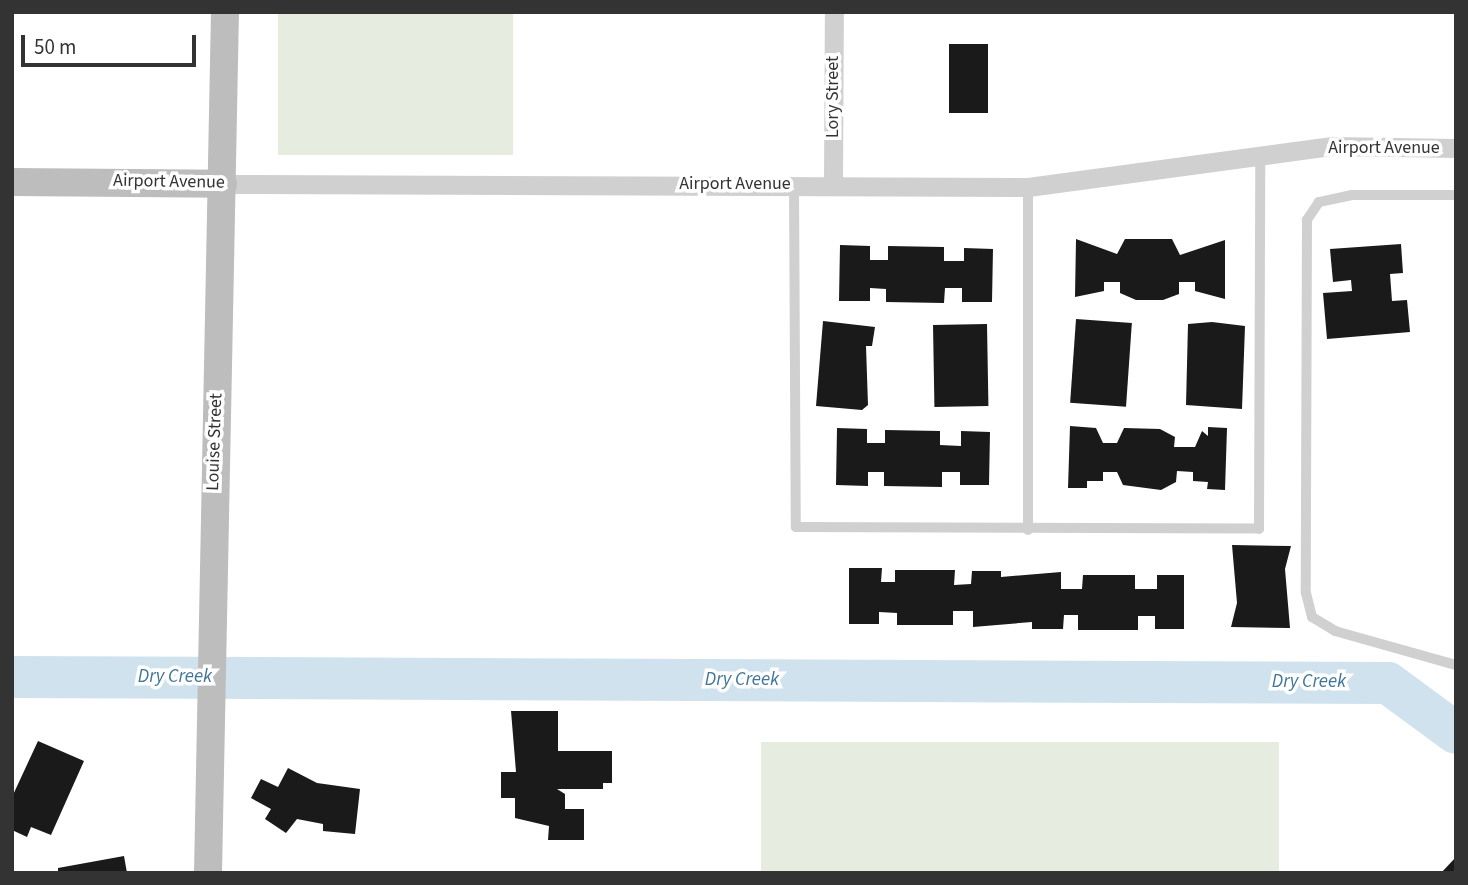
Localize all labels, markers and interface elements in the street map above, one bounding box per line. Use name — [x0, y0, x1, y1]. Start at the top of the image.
scale bar — [24, 21, 200, 65]
text: 50 m — [34, 32, 76, 62]
street label: Lory Street — [822, 56, 844, 138]
street label: Airport Avenue — [1328, 137, 1440, 159]
street label: Airport Avenue — [113, 170, 225, 194]
street label: Airport Avenue — [679, 173, 791, 195]
street label: Louise Street — [203, 393, 227, 491]
water label: Dry Creek — [138, 666, 212, 688]
water label: Dry Creek — [705, 669, 779, 691]
water label: Dry Creek — [1272, 671, 1346, 693]

